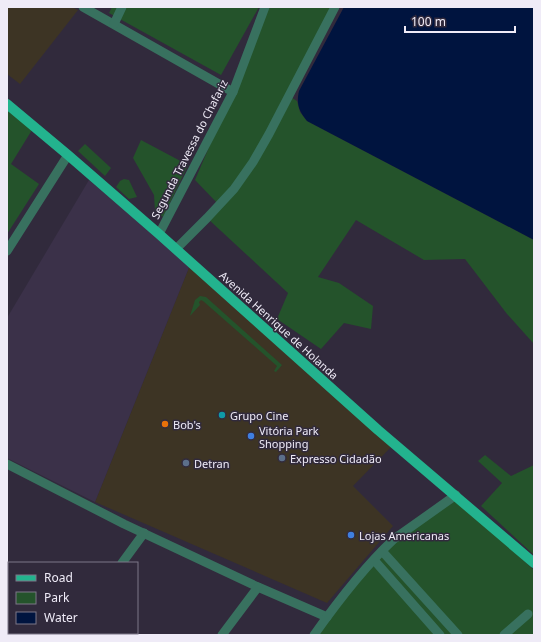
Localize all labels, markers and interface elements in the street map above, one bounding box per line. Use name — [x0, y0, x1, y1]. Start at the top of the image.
scale bar — [405, 8, 515, 34]
text: 100 m — [411, 13, 446, 30]
street label: Segunda Travessa do Chafariz — [147, 77, 231, 221]
street label: Avenida Henrique de Holanda — [216, 268, 342, 382]
place label: Grupo Cine — [230, 408, 288, 423]
marker: Grupo Cine — [217, 410, 227, 420]
place label: Bob's — [173, 417, 201, 432]
marker: Bob's — [160, 419, 170, 429]
place label: Vitória Park Shopping — [259, 423, 319, 451]
marker: Vitória Park Shopping — [246, 431, 256, 441]
place label: Expresso Cidadão — [290, 451, 382, 466]
marker: Expresso Cidadão — [277, 453, 287, 463]
place label: Detran — [194, 456, 230, 471]
marker: Detran — [181, 458, 191, 468]
place label: Lojas Americanas — [359, 528, 449, 543]
marker: Lojas Americanas — [346, 530, 356, 540]
legend — [8, 562, 138, 634]
text: Road — [44, 569, 73, 586]
text: Park — [44, 589, 70, 606]
text: Water — [44, 609, 78, 626]

